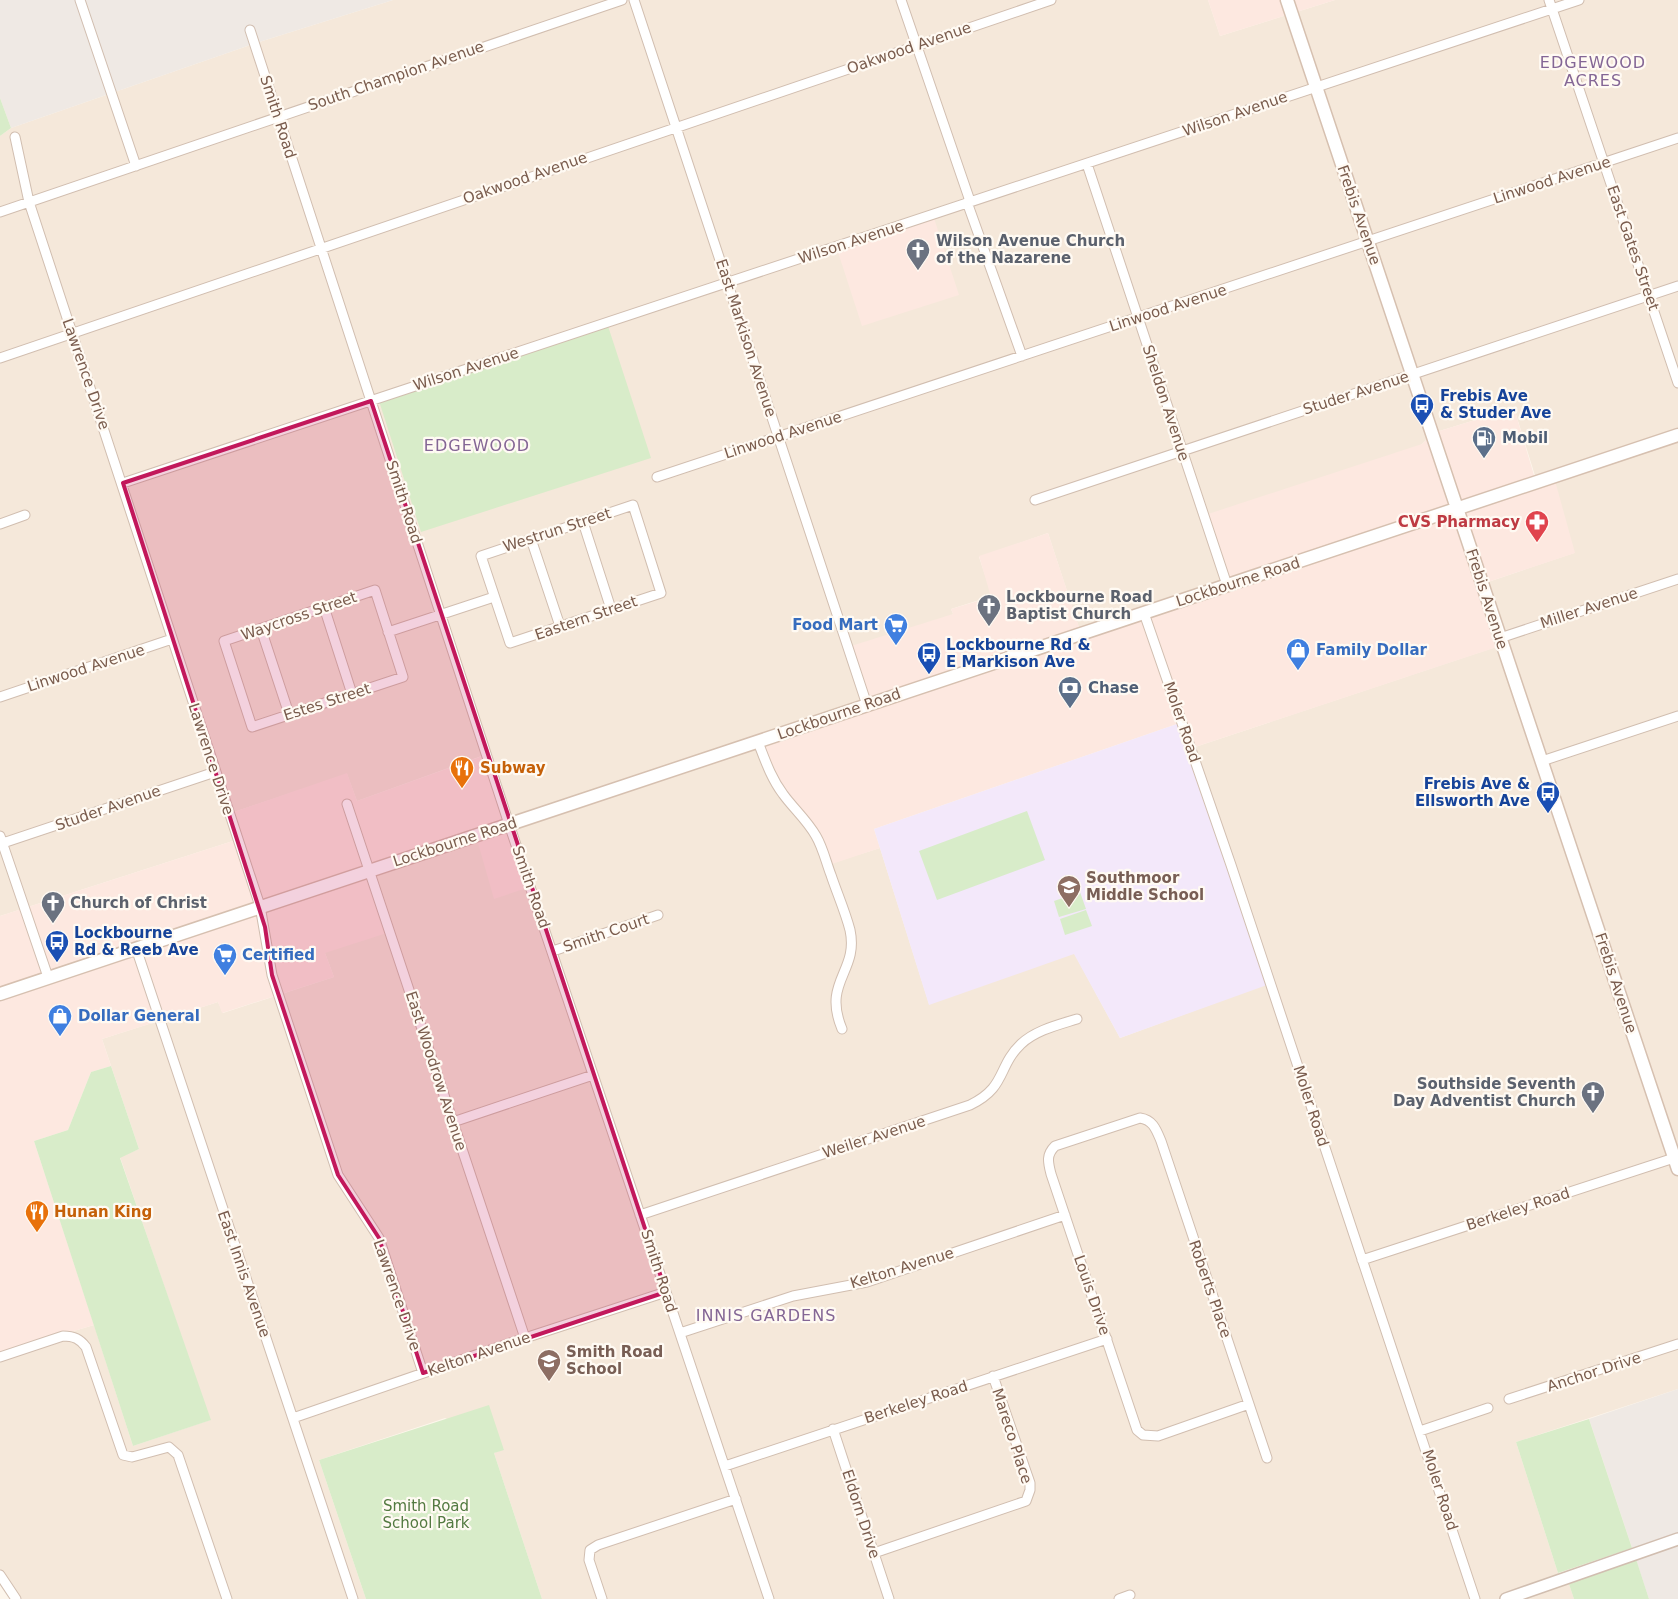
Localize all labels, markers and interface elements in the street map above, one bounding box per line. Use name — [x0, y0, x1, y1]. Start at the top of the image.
street label: Oakwood Avenue — [844, 18, 974, 78]
street label: South Champion Avenue — [306, 37, 486, 115]
district label: EDGEWOOD ACRES — [1540, 53, 1646, 90]
street label: Smith Road — [256, 73, 300, 161]
street label: Wilson Avenue — [1180, 88, 1290, 140]
street label: Oakwood Avenue — [460, 148, 590, 208]
street label: Linwood Avenue — [1491, 152, 1613, 208]
street label: Frebis Avenue — [1333, 163, 1385, 267]
street label: East Gates Street — [1603, 183, 1663, 313]
street label: Wilson Avenue — [796, 216, 906, 268]
place label: Wilson Avenue Church of the Nazarene — [936, 232, 1125, 267]
church icon: Wilson Avenue Church of the Nazarene — [905, 237, 931, 271]
street label: East Markison Avenue — [712, 257, 780, 419]
street label: Linwood Avenue — [1107, 280, 1229, 336]
street label: Lawrence Drive — [59, 316, 113, 432]
street label: Wilson Avenue — [411, 343, 521, 395]
street label: Sheldon Avenue — [1139, 343, 1193, 463]
street label: Studer Avenue — [1301, 367, 1411, 419]
place label: Frebis Ave & Studer Ave — [1440, 387, 1552, 422]
bus stop icon: Frebis Ave & Studer Ave — [1409, 392, 1435, 426]
street label: Linwood Avenue — [722, 407, 844, 463]
fuel station icon: Mobil — [1471, 425, 1497, 459]
place label: Mobil — [1502, 429, 1548, 447]
district label: EDGEWOOD — [424, 436, 530, 455]
street label: Smith Road — [382, 458, 426, 546]
street label: Westrun Street — [501, 504, 613, 556]
pharmacy icon: CVS Pharmacy — [1524, 509, 1550, 543]
place label: CVS Pharmacy — [1398, 513, 1520, 531]
street label: Frebis Avenue — [1462, 546, 1512, 652]
street label: Lockbourne Road — [1174, 553, 1302, 611]
street label: Miller Avenue — [1538, 584, 1640, 632]
street label: Waycross Street — [239, 588, 359, 644]
place label: Lockbourne Road Baptist Church — [1006, 588, 1153, 623]
street label: Eastern Street — [532, 592, 640, 644]
church icon: Lockbourne Road Baptist Church — [976, 593, 1002, 627]
supermarket icon: Food Mart — [883, 612, 909, 646]
place label: Food Mart — [792, 616, 878, 634]
place label: Lockbourne Rd & E Markison Ave — [946, 636, 1091, 671]
shop icon: Family Dollar — [1285, 637, 1311, 671]
street label: Linwood Avenue — [25, 640, 147, 696]
bus stop icon: Lockbourne Rd & E Markison Ave — [916, 641, 942, 675]
place label: Family Dollar — [1316, 641, 1428, 659]
bank icon: Chase — [1057, 675, 1083, 709]
street label: Estes Street — [281, 679, 373, 725]
place label: Chase — [1088, 679, 1139, 697]
street label: Moler Road — [1160, 679, 1204, 765]
street label: Lockbourne Road — [775, 684, 903, 744]
street label: Lawrence Drive — [184, 701, 238, 817]
restaurant icon: Subway — [449, 755, 475, 789]
place label: Subway — [480, 759, 546, 777]
place label: Frebis Ave & Ellsworth Ave — [1415, 775, 1530, 810]
bus stop icon: Frebis Ave & Ellsworth Ave — [1535, 780, 1561, 814]
street label: Studer Avenue — [53, 782, 163, 834]
street label: Lockbourne Road — [391, 813, 519, 871]
street label: Smith Road — [508, 843, 554, 931]
place label: Southmoor Middle School — [1086, 869, 1204, 904]
school or university icon: Southmoor Middle School — [1056, 874, 1082, 908]
church icon: Church of Christ — [40, 890, 66, 924]
place label: Church of Christ — [70, 894, 207, 912]
street label: Smith Court — [561, 910, 651, 956]
place label: Lockbourne Rd & Reeb Ave — [74, 924, 199, 959]
bus stop icon: Lockbourne Rd & Reeb Ave — [44, 929, 70, 963]
street label: Frebis Avenue — [1591, 930, 1641, 1036]
supermarket icon: Certified — [212, 942, 238, 976]
place label: Certified — [242, 946, 315, 964]
street label: East Woodrow Avenue — [402, 989, 470, 1153]
shop icon: Dollar General — [47, 1003, 73, 1037]
place label: Dollar General — [78, 1007, 200, 1025]
street label: Moler Road — [1289, 1063, 1333, 1149]
place label: Southside Seventh Day Adventist Church — [1393, 1075, 1576, 1110]
church icon: Southside Seventh Day Adventist Church — [1580, 1080, 1606, 1114]
street label: Weiler Avenue — [820, 1112, 928, 1162]
street label: Berkeley Road — [1464, 1184, 1572, 1234]
restaurant icon: Hunan King — [24, 1199, 50, 1233]
place label: Hunan King — [54, 1203, 152, 1221]
street label: East Innis Avenue — [214, 1208, 274, 1340]
street label: Smith Road — [637, 1227, 681, 1315]
street label: Lawrence Drive — [370, 1237, 424, 1353]
street label: Roberts Place — [1185, 1238, 1235, 1340]
street label: Kelton Avenue — [848, 1244, 956, 1292]
street label: Louis Drive — [1070, 1253, 1114, 1337]
district label: INNIS GARDENS — [696, 1306, 836, 1325]
street label: Kelton Avenue — [425, 1328, 533, 1380]
place label: Smith Road School — [566, 1343, 663, 1378]
school or university icon: Smith Road School — [536, 1348, 562, 1382]
street label: Anchor Drive — [1545, 1348, 1643, 1396]
street label: Berkeley Road — [862, 1377, 970, 1427]
street label: Mareco Place — [988, 1386, 1036, 1486]
street label: Moler Road — [1418, 1447, 1462, 1533]
street label: Eldorn Drive — [838, 1467, 884, 1561]
park label: Smith Road School Park — [383, 1497, 470, 1532]

